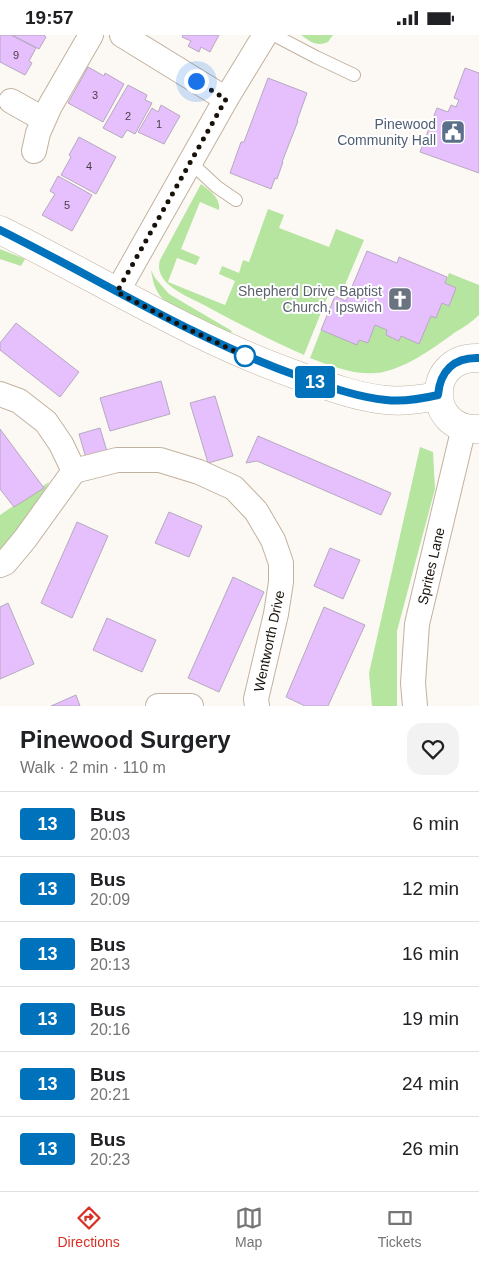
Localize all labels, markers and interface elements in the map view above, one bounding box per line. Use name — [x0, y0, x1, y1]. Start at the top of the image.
text: 19:57 — [25, 7, 74, 28]
house number: 9 — [13, 49, 19, 61]
your location — [184, 69, 209, 94]
house number: 3 — [92, 89, 98, 101]
house number: 2 — [125, 110, 131, 122]
place label: Pinewood Community Hall — [337, 116, 436, 148]
house number: 1 — [156, 118, 162, 130]
public building icon: Pinewood Community Hall — [440, 119, 466, 145]
house number: 4 — [86, 160, 92, 172]
house number: 5 — [64, 199, 70, 211]
place label: Shepherd Drive Baptist Church, Ipswich — [238, 283, 382, 315]
church icon: Shepherd Drive Baptist Church, Ipswich — [387, 286, 413, 312]
unlabelled marker — [234, 345, 256, 367]
line badge: 13 — [292, 366, 338, 398]
text: 13 — [305, 372, 325, 392]
street label: Sprites Lane — [414, 526, 448, 606]
street label: Wentworth Drive — [250, 589, 288, 693]
button: heart — [407, 723, 459, 775]
text: Pinewood Surgery — [20, 726, 231, 753]
text: Walk · 2 min · 110 m — [20, 759, 166, 776]
text: Bus — [90, 804, 126, 825]
text: 6 min — [413, 813, 459, 834]
text: 13 — [37, 814, 58, 834]
text: 20:03 — [90, 826, 130, 843]
text: Bus — [90, 869, 126, 890]
text: 12 min — [402, 878, 459, 899]
text: 13 — [37, 879, 58, 899]
text: 20:09 — [90, 891, 130, 908]
text: Bus — [90, 934, 126, 955]
text: 16 min — [402, 943, 459, 964]
text: 13 — [37, 944, 58, 964]
text: 20:13 — [90, 956, 130, 973]
text: Bus — [90, 999, 126, 1020]
text: 19 min — [402, 1008, 459, 1029]
text: 13 — [37, 1009, 58, 1029]
text: 20:16 — [90, 1021, 130, 1038]
text: Bus — [90, 1064, 126, 1085]
text: 24 min — [402, 1073, 459, 1094]
text: 13 — [37, 1074, 58, 1094]
text: 20:21 — [90, 1086, 130, 1103]
text: Bus — [90, 1129, 126, 1150]
text: 26 min — [402, 1138, 459, 1159]
text: 13 — [37, 1139, 58, 1159]
text: 20:23 — [90, 1151, 130, 1168]
tab: Directions — [57, 1204, 120, 1250]
tab: Map — [235, 1204, 263, 1250]
tab: Tickets — [378, 1204, 422, 1250]

